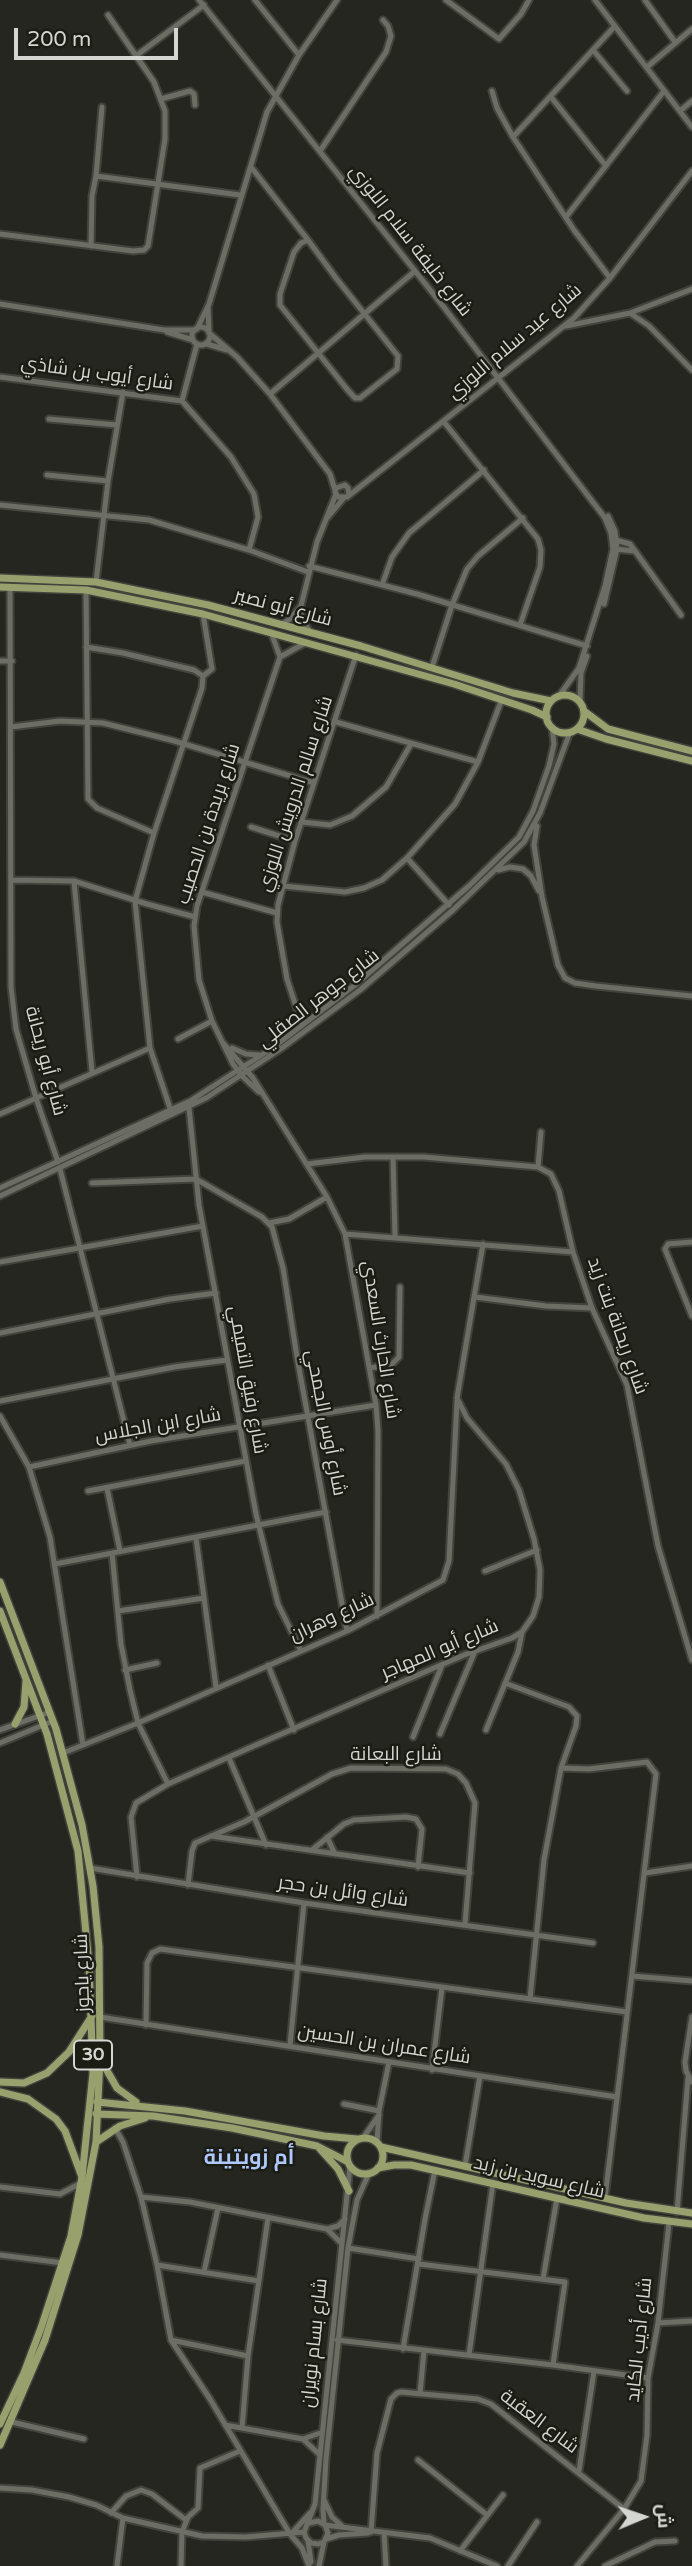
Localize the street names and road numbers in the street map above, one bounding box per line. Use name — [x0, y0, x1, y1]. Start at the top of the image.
street label: شارع خليفة سلام اللوزي — [344, 161, 476, 321]
street label: شارع عيد سلام اللوزي — [443, 279, 587, 405]
street label: شارع أيوب بن شاذي — [19, 352, 175, 396]
street label: شارع أبو نصير — [232, 584, 334, 632]
street label: شارع سالم الدرويش اللوزي — [254, 693, 338, 895]
street label: شارع بريدة بن الحصيب — [172, 741, 246, 907]
street label: شارع جوهر الصقلي — [254, 945, 384, 1053]
street label: شارع أبو ريحانة — [19, 1004, 71, 1118]
street label: شارع ريحانة بنت زيد — [582, 1254, 652, 1398]
street label: شارع الحارث السعدي — [356, 1259, 404, 1421]
street label: شارع رفيق التميمي — [223, 1304, 271, 1456]
street label: شارع أوس الجمحي — [300, 1348, 350, 1498]
street label: شارع ابن الجلاس — [93, 1404, 223, 1448]
street label: شارع وهران — [286, 1589, 378, 1647]
street label: شارع أبو المهاجر — [378, 1615, 502, 1685]
street label: شارع البعانة — [350, 1744, 442, 1766]
street label: شارع وائل بن حجر — [276, 1872, 410, 1912]
street label: شارع ياجوز — [70, 1933, 96, 2013]
street label: شارع عمران بن الحسين — [296, 2020, 472, 2070]
road number: 30 — [74, 2040, 112, 2070]
street label: شارع سويد بن زيد — [471, 2152, 607, 2204]
street label: شارع بسام نويران — [297, 2277, 333, 2409]
street label: شارع أديب الكايد — [622, 2277, 658, 2403]
street label: شارع العقبة — [495, 2385, 583, 2459]

